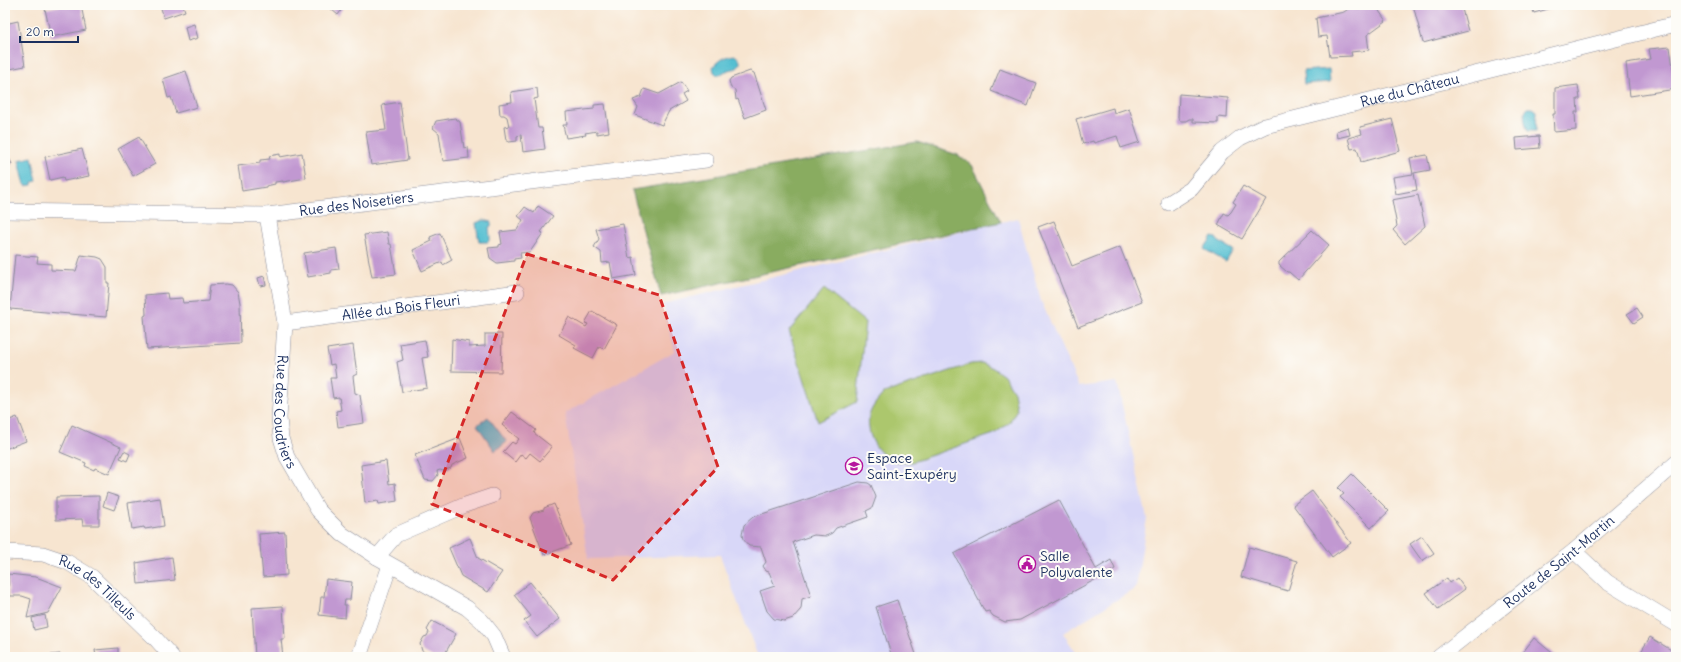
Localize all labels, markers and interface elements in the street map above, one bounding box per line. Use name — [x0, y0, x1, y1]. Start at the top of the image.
scale bar — [20, 18, 78, 44]
text: 20 m — [26, 24, 54, 39]
street label: Rue du Château — [1358, 69, 1461, 111]
street label: Rue des Noisetiers — [298, 188, 415, 220]
street label: Allée du Bois Fleuri — [341, 291, 461, 324]
street label: Rue des Coudriers — [270, 354, 301, 472]
place label: Espace Saint-Exupéry — [867, 449, 957, 483]
school or university icon: Espace Saint-Exupéry — [844, 456, 864, 476]
street label: Route de Saint-Martin — [1500, 511, 1618, 612]
place label: Salle Polyvalente — [1040, 547, 1113, 581]
street label: Rue des Tilleuls — [57, 551, 140, 624]
public building icon: Salle Polyvalente — [1017, 554, 1037, 574]

